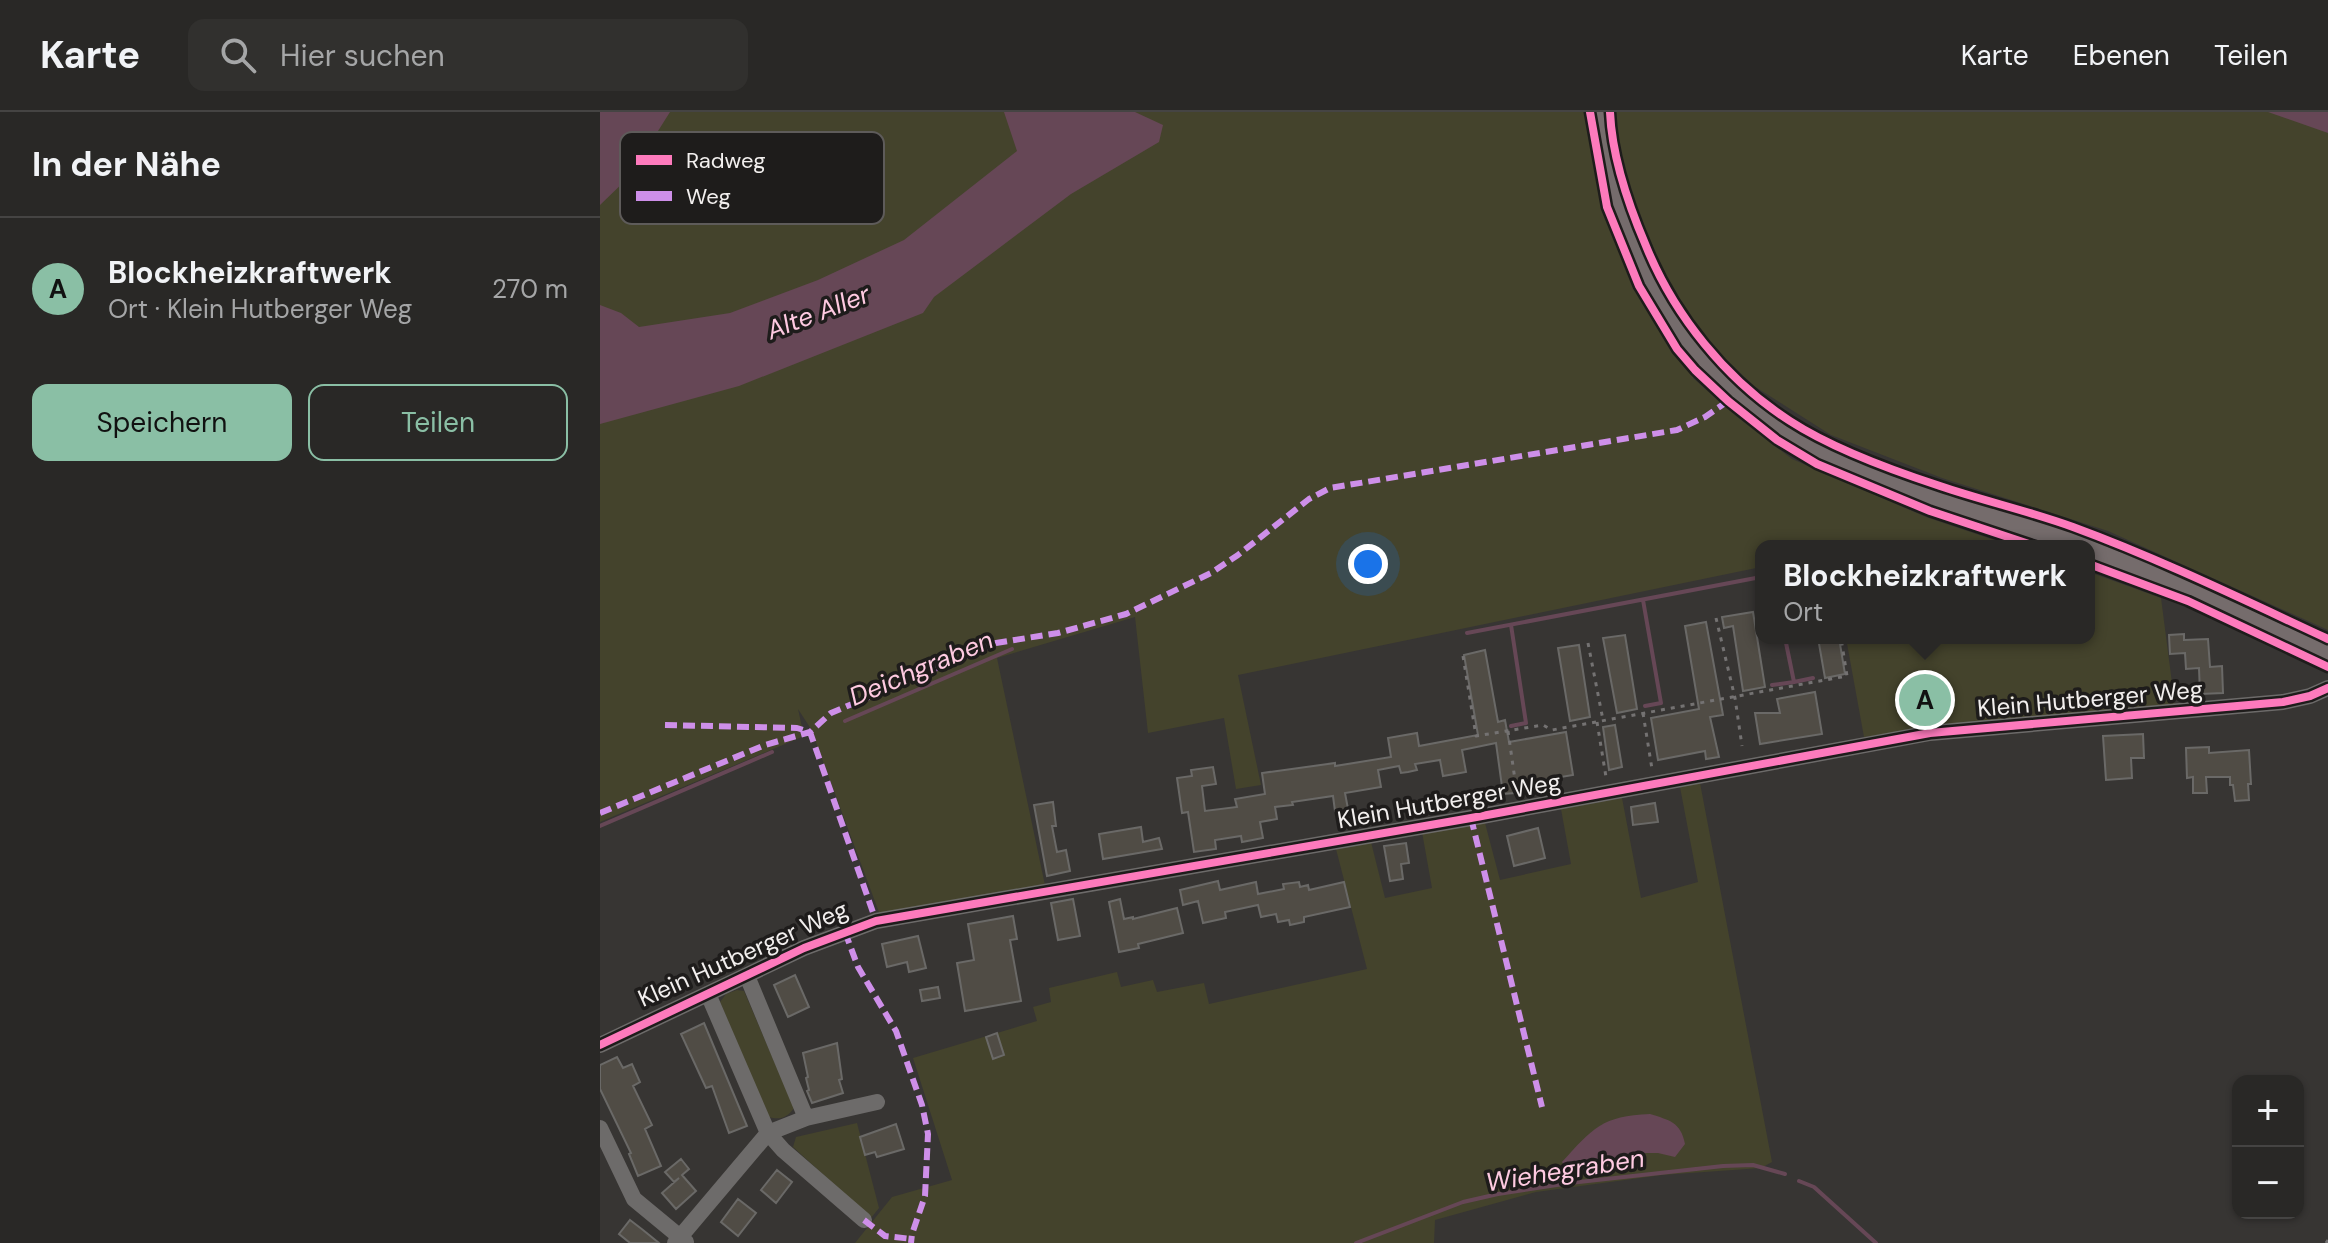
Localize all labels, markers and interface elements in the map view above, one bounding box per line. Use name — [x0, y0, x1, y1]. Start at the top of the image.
search box — [188, 19, 748, 91]
text: Karte — [40, 30, 140, 80]
icon: search — [216, 33, 260, 77]
text: Hier suchen — [280, 36, 445, 75]
text: Karte — [1961, 37, 2029, 74]
text: Ebenen — [2073, 37, 2170, 74]
text: Teilen — [2214, 37, 2288, 74]
legend — [620, 132, 884, 224]
text: In der Nähe — [32, 142, 221, 187]
text: Radweg — [686, 146, 766, 175]
text: Weg — [686, 182, 731, 211]
text: Blockheizkraftwerk — [108, 253, 392, 292]
text: A — [49, 272, 67, 306]
text: 270 m — [492, 272, 568, 306]
water label: Alte Aller — [760, 276, 876, 348]
text: Ort · Klein Hutberger Weg — [108, 292, 412, 326]
button: Speichern — [32, 384, 292, 461]
button: Teilen — [308, 384, 568, 461]
popup — [1755, 540, 2095, 644]
your location — [1348, 544, 1388, 584]
text: Blockheizkraftwerk — [1783, 556, 2067, 595]
text: Ort — [1783, 595, 1823, 629]
water label: Deichgraben — [844, 622, 998, 714]
pin: A — [1899, 670, 1951, 730]
street label: Klein Hutberger Weg — [1976, 673, 2204, 724]
street label: Klein Hutberger Weg — [1335, 766, 1563, 835]
street label: Klein Hutberger Weg — [633, 893, 853, 1014]
map controls — [2232, 1075, 2304, 1219]
button: + — [2232, 1075, 2304, 1147]
water label: Wiehegraben — [1483, 1141, 1647, 1199]
button: − — [2232, 1147, 2304, 1219]

